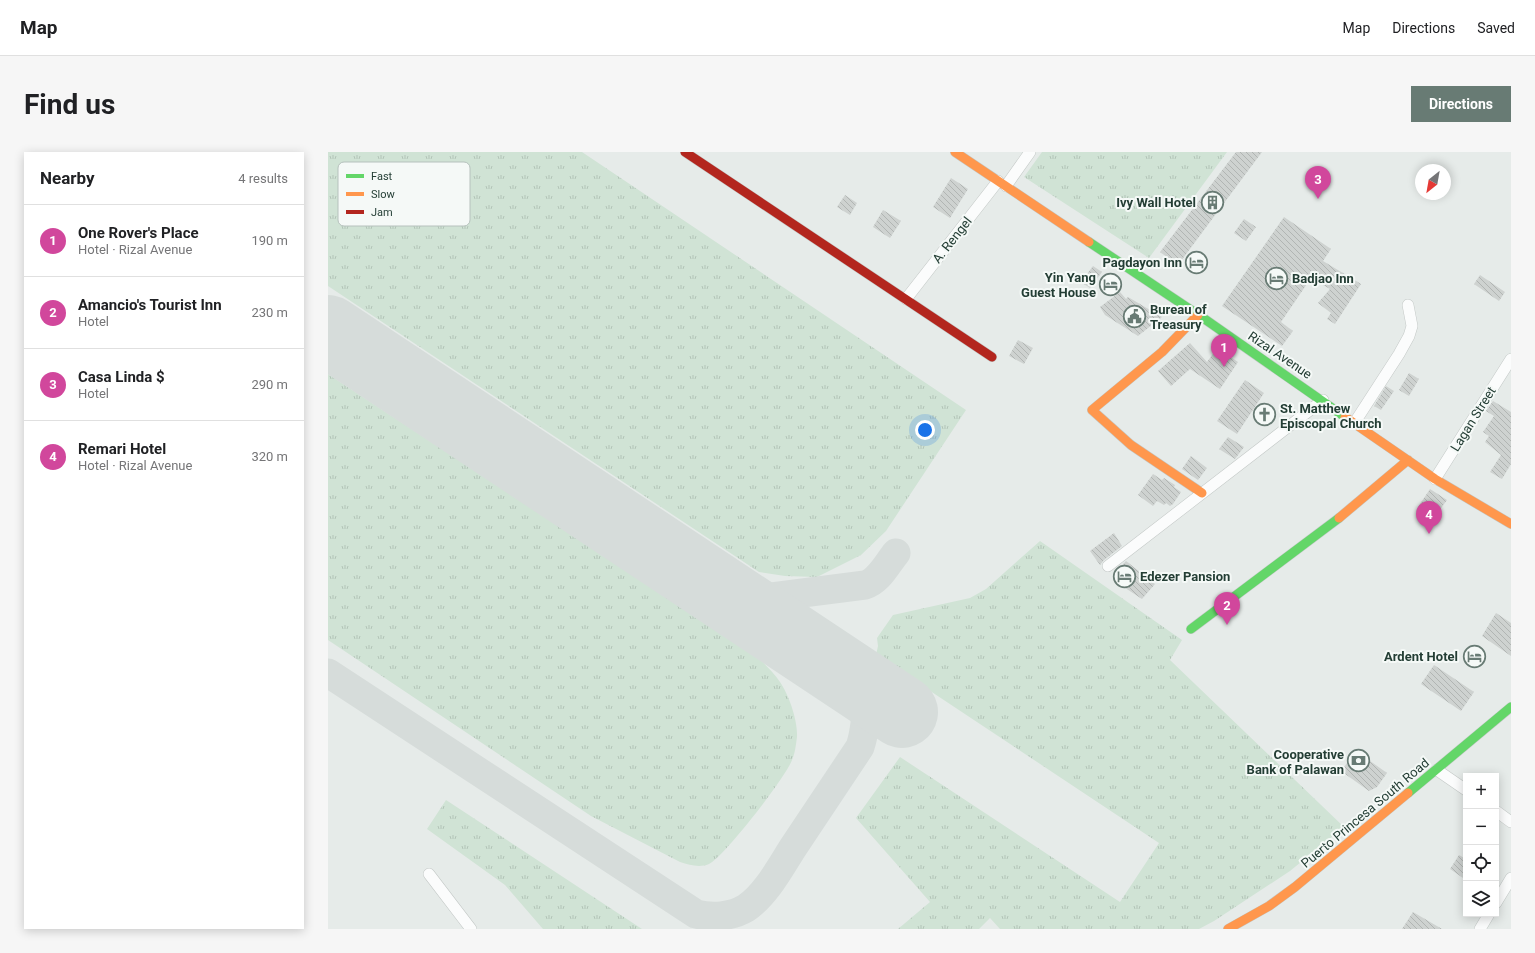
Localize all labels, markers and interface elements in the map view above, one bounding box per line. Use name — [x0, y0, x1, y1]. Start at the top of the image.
text: Map — [20, 16, 58, 39]
text: Map — [1343, 20, 1370, 36]
text: Directions — [1392, 20, 1455, 36]
text: Saved — [1477, 20, 1515, 36]
button: Directions — [1411, 86, 1511, 122]
text: Find us — [24, 88, 115, 121]
legend — [338, 162, 470, 226]
north arrow — [1415, 164, 1451, 200]
pin: 3 — [1305, 166, 1331, 199]
text: Nearby — [40, 168, 95, 188]
text: Fast — [371, 170, 393, 183]
text: 4 results — [238, 171, 288, 186]
text: Slow — [371, 188, 395, 201]
building icon: Ivy Wall Hotel — [1199, 189, 1225, 215]
place label: Ivy Wall Hotel — [1116, 195, 1196, 210]
text: Jam — [371, 206, 393, 219]
street label: A. Rengel — [929, 214, 975, 266]
text: One Rover's Place — [78, 224, 199, 242]
text: 1 — [49, 233, 57, 248]
text: 190 m — [251, 233, 288, 248]
text: Hotel · Rizal Avenue — [78, 242, 192, 257]
hotel icon: Pagdayon Inn — [1184, 249, 1210, 275]
place label: Pagdayon Inn — [1102, 255, 1182, 270]
hotel icon: Badjao Inn — [1264, 265, 1290, 291]
place label: Yin Yang Guest House — [1021, 270, 1096, 300]
hotel icon: Yin Yang Guest House — [1098, 271, 1124, 297]
place label: Badjao Inn — [1292, 271, 1354, 286]
text: Amancio's Tourist Inn — [78, 296, 222, 314]
place label: Bureau of Treasury — [1150, 302, 1207, 332]
public building icon: Bureau of Treasury — [1121, 303, 1147, 329]
text: 2 — [49, 305, 57, 320]
text: 230 m — [251, 305, 288, 320]
text: Hotel — [78, 314, 109, 329]
street label: Rizal Avenue — [1245, 328, 1315, 382]
pin: 1 — [1211, 334, 1237, 367]
text: Casa Linda $ — [78, 368, 165, 386]
text: 3 — [49, 377, 57, 392]
text: 290 m — [251, 377, 288, 392]
street label: Lagan Street — [1447, 384, 1499, 454]
text: Hotel — [78, 386, 109, 401]
place label: St. Matthew Episcopal Church — [1280, 401, 1382, 431]
church icon: St. Matthew Episcopal Church — [1251, 402, 1277, 428]
your location — [915, 420, 935, 440]
text: Remari Hotel — [78, 440, 166, 458]
text: 4 — [49, 449, 57, 464]
text: 320 m — [251, 449, 288, 464]
text: Hotel · Rizal Avenue — [78, 458, 192, 473]
pin: 4 — [1416, 501, 1442, 534]
hotel icon: Edezer Pansion — [1112, 563, 1138, 589]
place label: Edezer Pansion — [1140, 569, 1230, 584]
pin: 2 — [1214, 592, 1240, 625]
hotel icon: Ardent Hotel — [1461, 643, 1487, 669]
place label: Ardent Hotel — [1384, 649, 1458, 664]
place label: Cooperative Bank of Palawan — [1247, 747, 1344, 777]
bank icon: Cooperative Bank of Palawan — [1346, 748, 1372, 774]
street label: Puerto Princesa South Road — [1298, 755, 1432, 871]
map controls — [1463, 773, 1499, 917]
button: + — [1463, 773, 1499, 809]
button: − — [1463, 809, 1499, 845]
button: locate — [1463, 845, 1499, 881]
button: layers — [1463, 881, 1499, 917]

